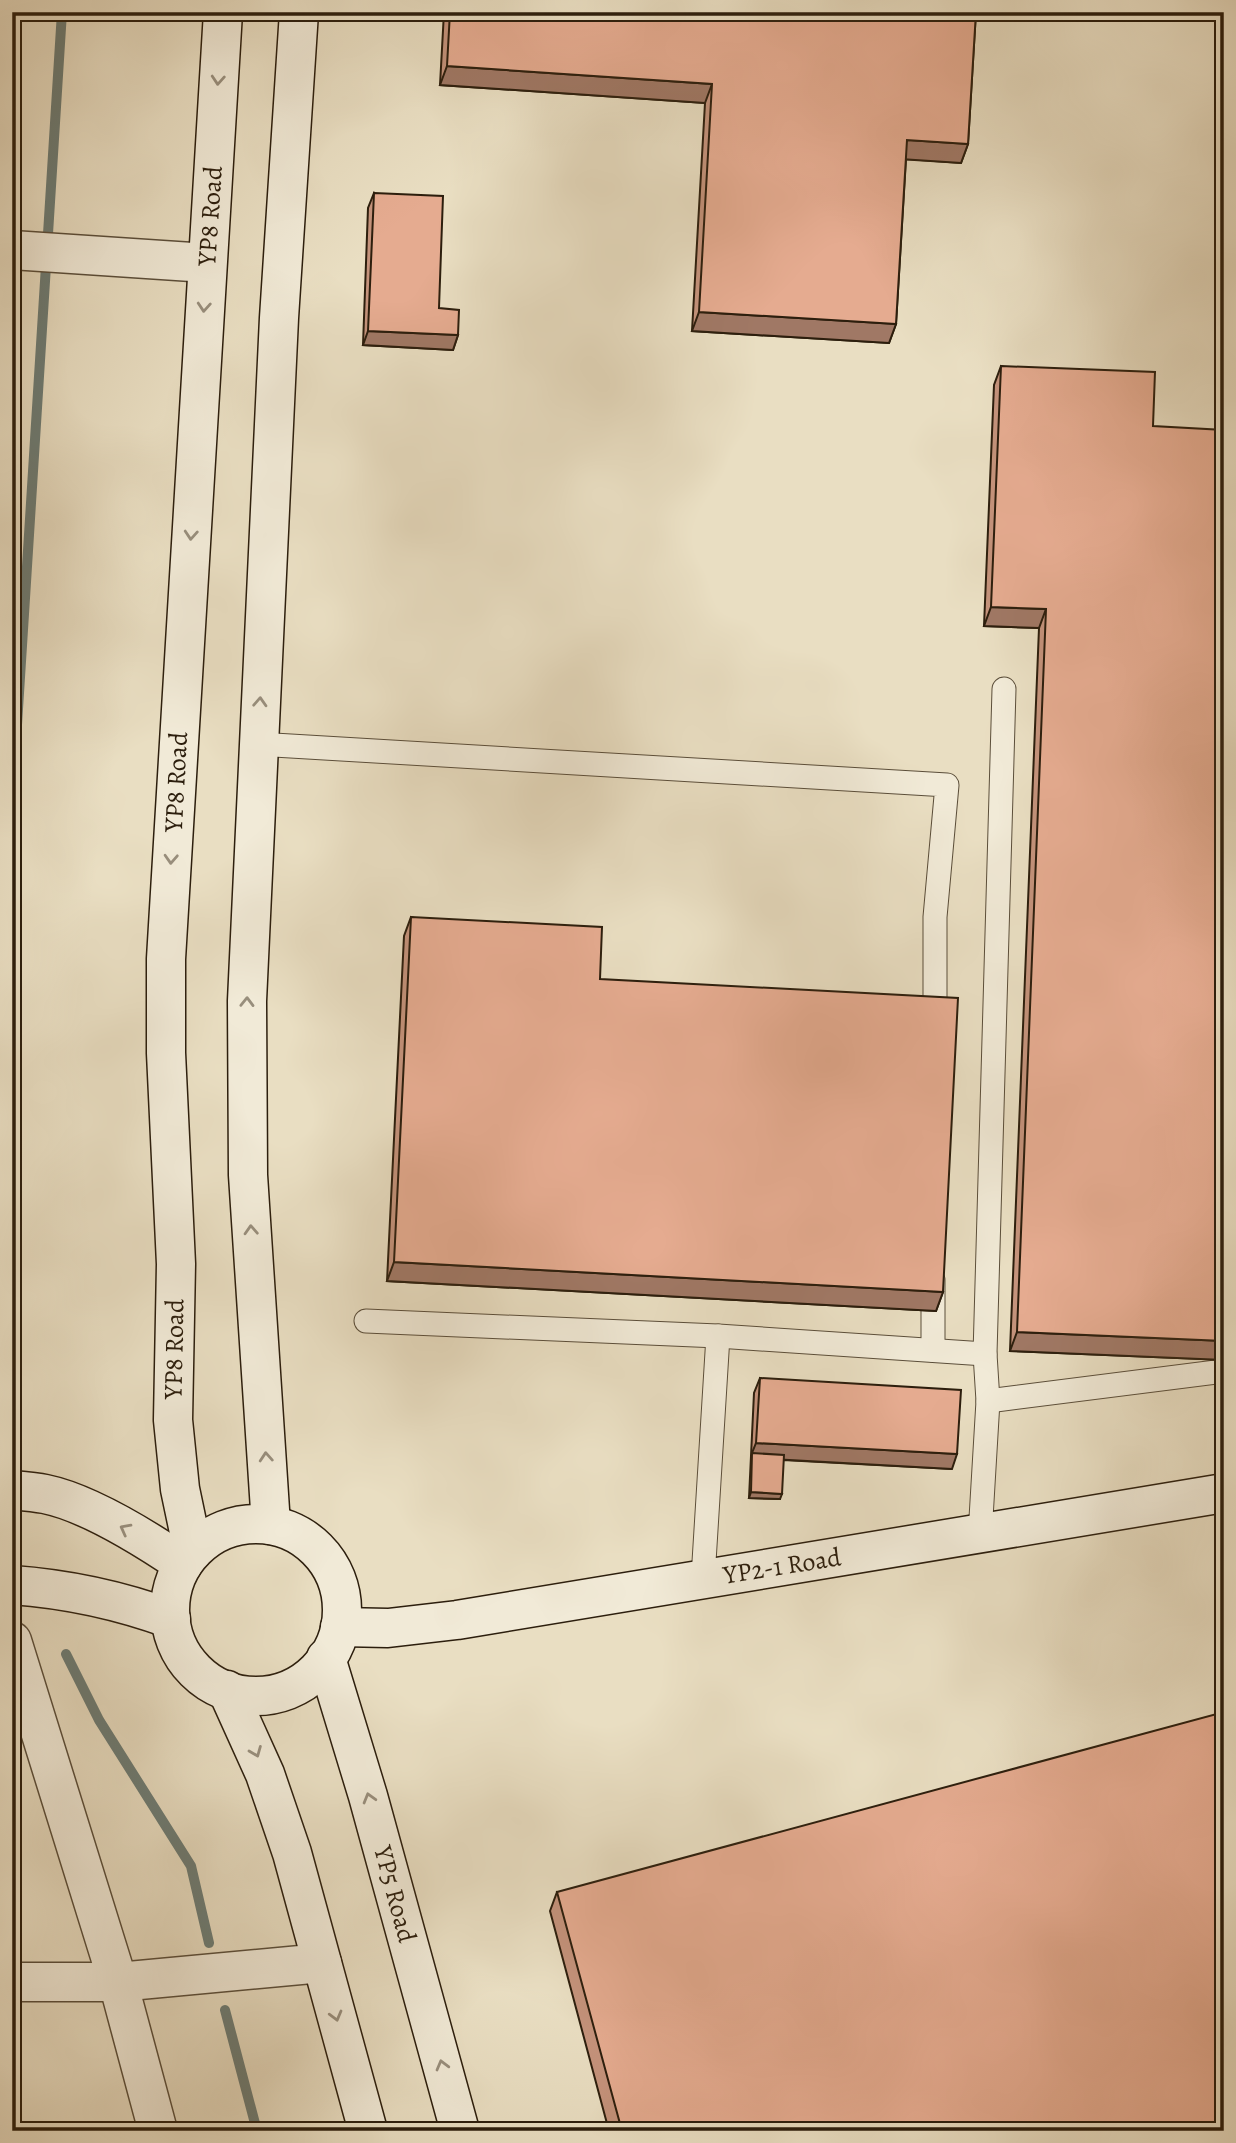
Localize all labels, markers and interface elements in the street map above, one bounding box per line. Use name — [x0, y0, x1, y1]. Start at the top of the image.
one-way arrow — [211, 75, 226, 86]
street label: YP8 Road — [189, 165, 231, 268]
one-way arrow — [197, 302, 212, 313]
one-way arrow — [183, 529, 198, 540]
one-way arrow — [252, 696, 267, 707]
street label: YP8 Road — [156, 731, 196, 834]
one-way arrow — [164, 854, 179, 865]
one-way arrow — [239, 997, 255, 1007]
one-way arrow — [243, 1224, 258, 1235]
street label: YP8 Road — [156, 1299, 192, 1400]
one-way arrow — [259, 1451, 274, 1462]
one-way arrow — [119, 1523, 132, 1537]
street label: YP2-1 Road — [720, 1539, 843, 1593]
one-way arrow — [248, 1745, 262, 1757]
one-way arrow — [362, 1793, 377, 1805]
street label: YP5 Road — [365, 1841, 425, 1946]
one-way arrow — [328, 2010, 343, 2022]
one-way arrow — [436, 2059, 451, 2071]

